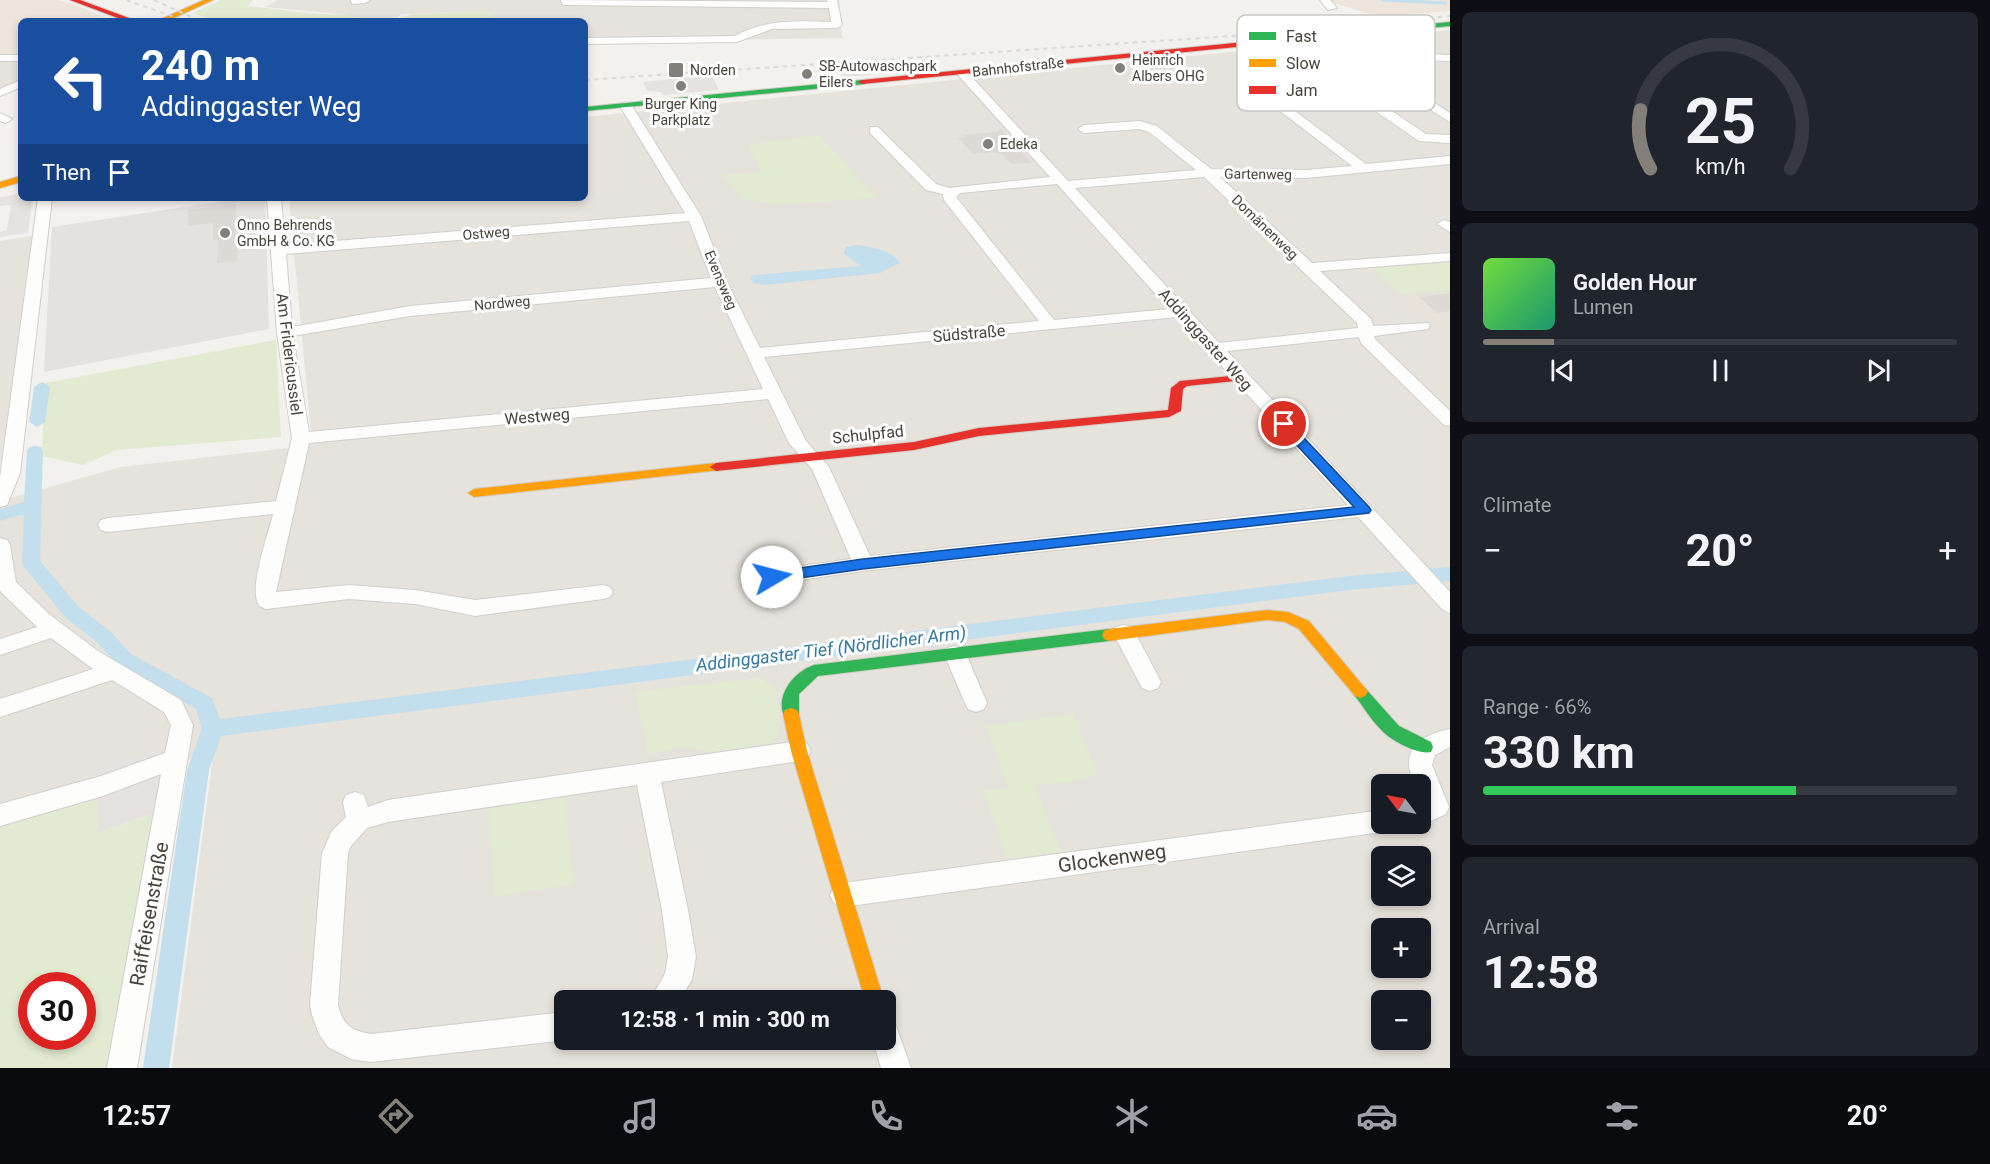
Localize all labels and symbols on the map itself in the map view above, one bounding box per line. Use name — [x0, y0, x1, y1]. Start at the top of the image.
legend — [1237, 15, 1435, 111]
text: Fast — [1286, 27, 1317, 46]
place label: Heinrich Albers OHG — [1132, 52, 1204, 84]
street label: Bahnhofstraße — [971, 54, 1065, 80]
text: Slow — [1286, 54, 1321, 73]
place label: SB-Autowaschpark Eilers — [819, 58, 938, 90]
marker: Norden — [667, 61, 685, 79]
marker: Heinrich Albers OHG — [1113, 61, 1127, 75]
place label: Norden — [690, 62, 736, 78]
marker: SB-Autowaschpark Eilers — [800, 67, 814, 81]
marker: Burger King Parkplatz — [674, 79, 688, 93]
text: Jam — [1286, 81, 1318, 100]
place label: Burger King Parkplatz — [645, 96, 717, 128]
place label: Edeka — [1000, 136, 1038, 152]
marker: Edeka — [981, 137, 995, 151]
street label: Gartenweg — [1224, 165, 1292, 183]
street label: Domänenweg — [1229, 191, 1301, 263]
place label: Onno Behrends GmbH & Co. KG — [237, 217, 335, 249]
street label: Ostweg — [462, 223, 510, 243]
marker: Onno Behrends GmbH & Co. KG — [218, 226, 232, 240]
street label: Evensweg — [701, 248, 741, 312]
street label: Addinggaster Weg — [1155, 284, 1256, 394]
street label: Am Fridericussiel — [273, 292, 306, 416]
street label: Nordweg — [473, 293, 531, 313]
street label: Südstraße — [932, 321, 1006, 346]
pin — [1258, 398, 1309, 449]
street label: Westweg — [504, 404, 570, 429]
street label: Schulpfad — [831, 421, 905, 448]
position arrow — [740, 545, 804, 609]
water label: Addinggaster Tief (Nördlicher Arm) — [694, 622, 967, 677]
north arrow — [1371, 774, 1431, 834]
street label: Glockenweg — [1056, 839, 1168, 877]
street label: Raiffeisenstraße — [125, 840, 173, 988]
speed limit sign: 30 — [18, 972, 96, 1050]

